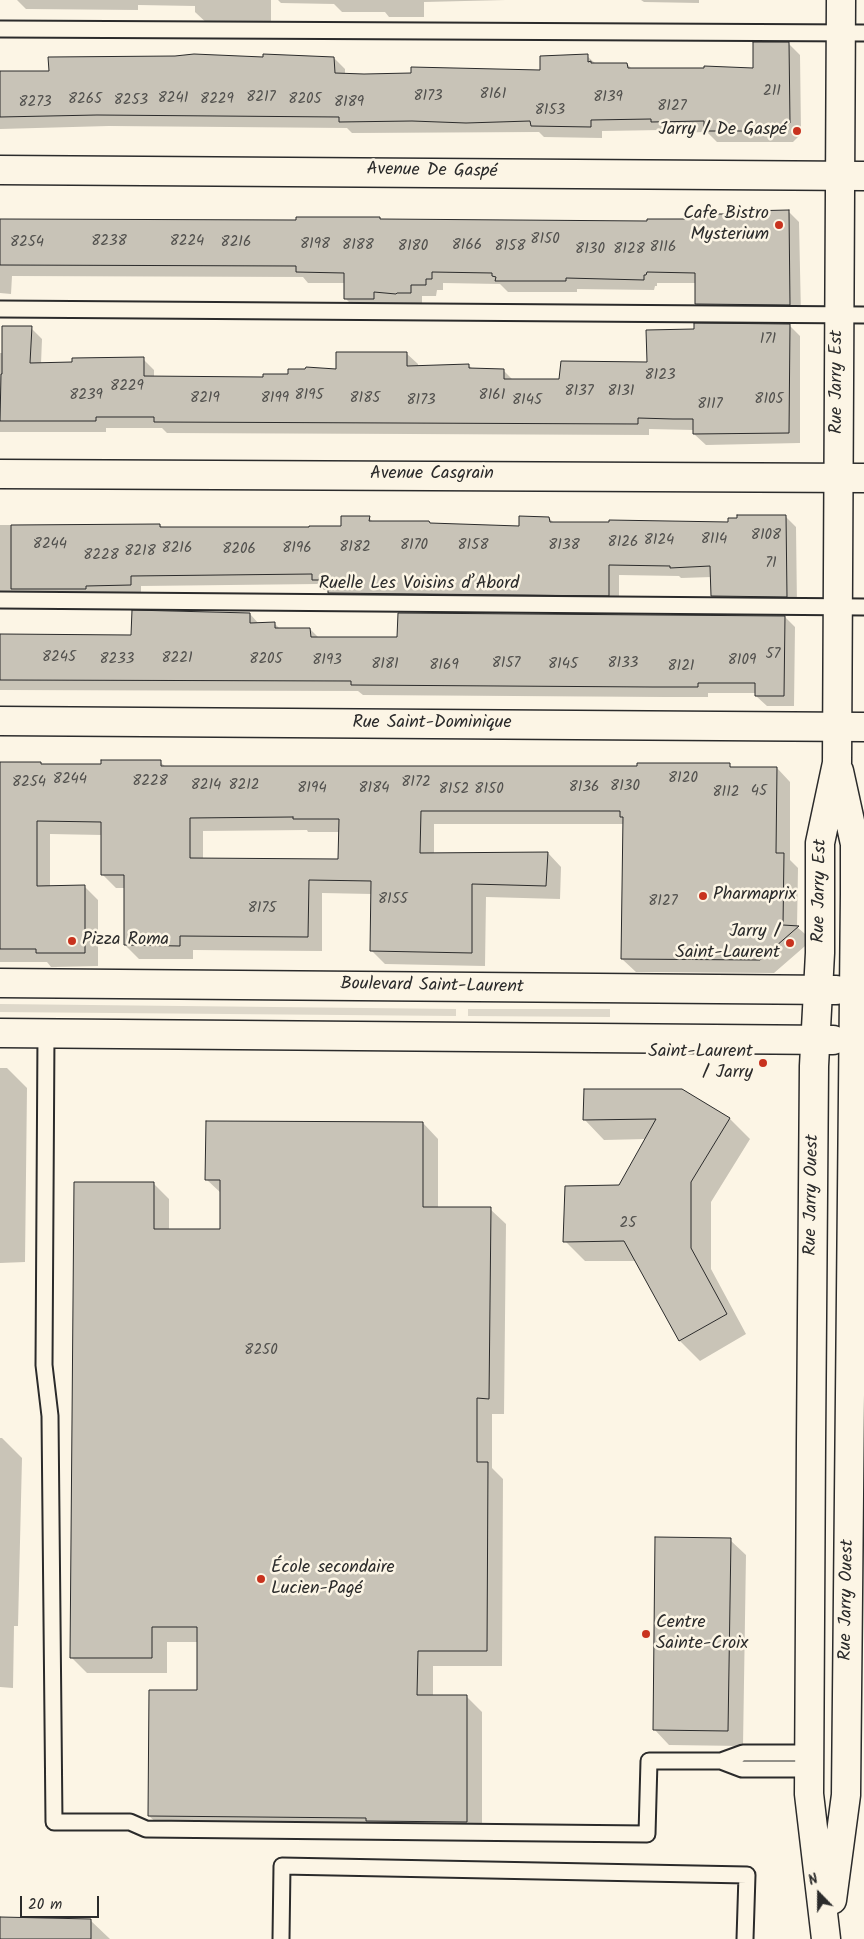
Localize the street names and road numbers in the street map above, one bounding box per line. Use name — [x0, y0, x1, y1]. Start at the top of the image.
street label: Avenue De Gaspé — [366, 160, 498, 184]
street label: Rue Jarry Est — [827, 330, 849, 434]
street label: Avenue Casgrain — [370, 464, 494, 486]
street label: Ruelle Les Voisins d’Abord — [319, 574, 519, 596]
street label: Rue Saint-Dominique — [352, 713, 512, 735]
street label: Rue Jarry Est — [809, 839, 833, 943]
street label: Boulevard Saint-Laurent — [340, 975, 524, 999]
street label: Rue Jarry Ouest — [801, 1134, 825, 1256]
street label: Rue Jarry Ouest — [836, 1539, 860, 1661]

